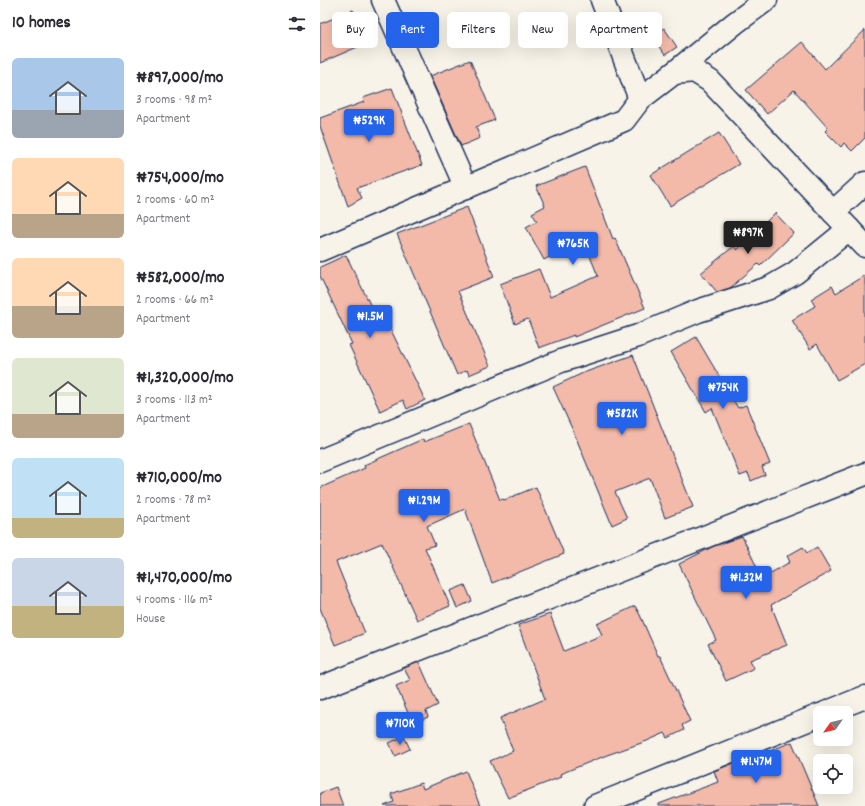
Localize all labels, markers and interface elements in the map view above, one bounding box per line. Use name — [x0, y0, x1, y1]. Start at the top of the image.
text: 10 homes — [12, 12, 71, 36]
chip: Buy — [332, 12, 378, 48]
chip: Rent — [386, 12, 439, 48]
chip: Filters — [447, 12, 510, 48]
chip: New — [518, 12, 568, 48]
chip: Apartment — [576, 12, 662, 48]
icon: filters — [286, 13, 308, 35]
text: ₦897,000/mo — [136, 67, 223, 91]
icon: home — [44, 74, 92, 122]
text: 3 rooms · 98 m² — [136, 91, 212, 110]
pin: ₦529K — [341, 109, 397, 143]
text: Apartment — [136, 110, 190, 129]
text: ₦529K — [353, 112, 385, 131]
text: ₦754,000/mo — [136, 167, 224, 191]
icon: home — [44, 174, 92, 222]
text: 2 rooms · 60 m² — [136, 191, 214, 210]
text: Apartment — [136, 210, 190, 229]
pin: ₦897K — [720, 221, 776, 255]
text: ₦897K — [733, 224, 763, 243]
pin: ₦765K — [545, 232, 601, 266]
text: ₦765K — [557, 235, 589, 254]
text: ₦582,000/mo — [136, 267, 224, 291]
icon: home — [44, 274, 92, 322]
text: 2 rooms · 66 m² — [136, 291, 214, 310]
pin: ₦1.5M — [342, 305, 398, 339]
text: ₦1.5M — [356, 308, 384, 327]
text: Apartment — [136, 310, 190, 329]
text: ₦1,320,000/mo — [136, 367, 234, 391]
icon: home — [44, 374, 92, 422]
pin: ₦754K — [695, 376, 751, 410]
text: ₦754K — [708, 379, 738, 398]
text: 3 rooms · 113 m² — [136, 391, 213, 410]
pin: ₦582K — [594, 402, 650, 436]
text: ₦582K — [606, 405, 638, 424]
text: Apartment — [136, 410, 190, 429]
text: ₦710,000/mo — [136, 467, 222, 491]
icon: home — [44, 474, 92, 522]
pin: ₦1.29M — [391, 489, 457, 523]
text: 2 rooms · 78 m² — [136, 491, 211, 510]
text: ₦1.29M — [408, 492, 440, 511]
text: Apartment — [136, 510, 190, 529]
pin: ₦1.32M — [713, 566, 779, 600]
text: ₦1,470,000/mo — [136, 567, 232, 591]
text: ₦1.32M — [730, 569, 762, 588]
icon: home — [44, 574, 92, 622]
text: 4 rooms · 116 m² — [136, 591, 213, 610]
text: House — [136, 610, 165, 629]
north arrow — [813, 706, 853, 746]
map controls — [813, 706, 853, 794]
pin: ₦710K — [372, 712, 428, 746]
text: ₦710K — [385, 715, 415, 734]
pin: ₦1.47M — [723, 750, 789, 784]
text: ₦1.47M — [740, 753, 772, 772]
button: locate — [813, 754, 853, 794]

